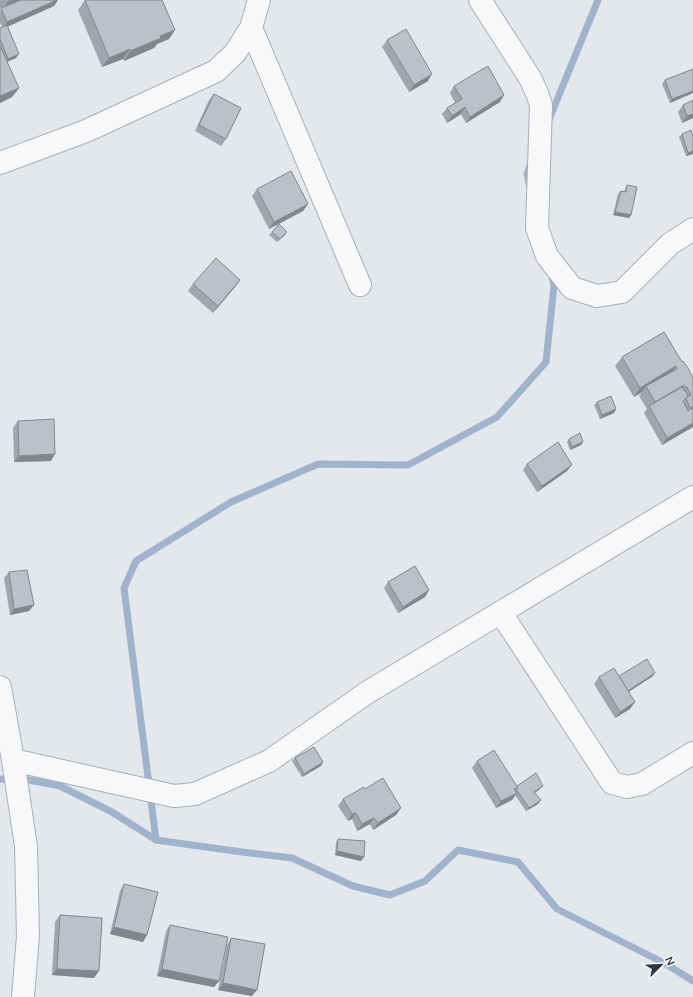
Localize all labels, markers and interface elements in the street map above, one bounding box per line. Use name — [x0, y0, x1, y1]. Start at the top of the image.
north arrow — [641, 945, 681, 985]
text: N — [662, 954, 678, 968]

